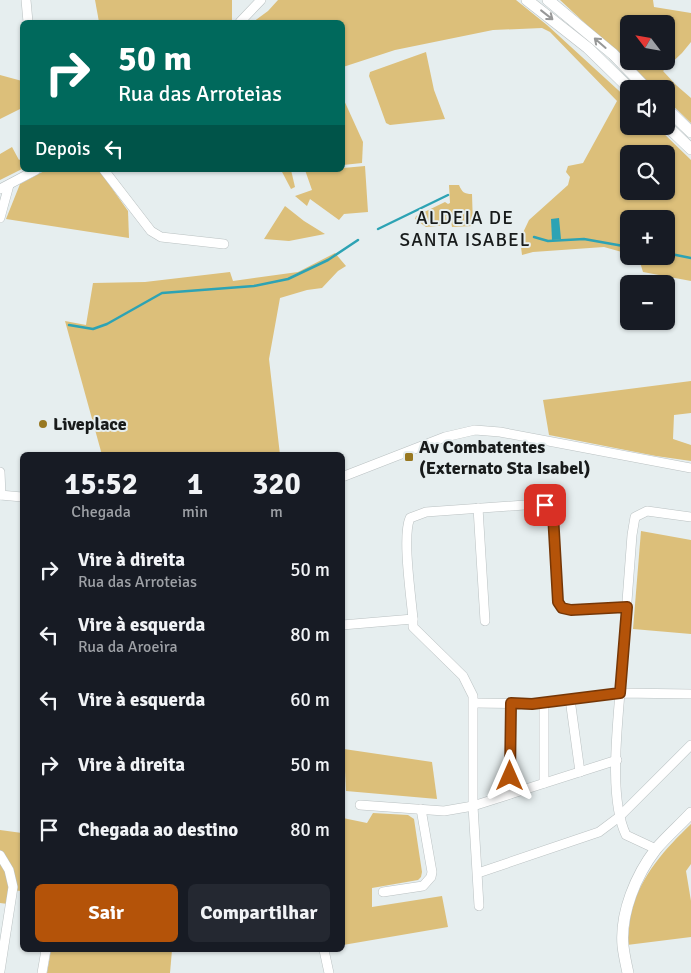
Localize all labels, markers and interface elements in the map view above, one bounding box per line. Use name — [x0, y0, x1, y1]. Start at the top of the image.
one-way arrow — [540, 9, 553, 20]
north arrow — [620, 15, 675, 70]
map controls — [620, 15, 675, 330]
text: 50 m — [118, 37, 192, 80]
one-way arrow — [593, 37, 606, 49]
icon: right — [35, 40, 100, 105]
text: Rua das Arroteias — [118, 80, 282, 107]
button: sound — [620, 80, 675, 135]
icon: left — [100, 135, 128, 163]
text: Depois — [35, 137, 90, 161]
button: search — [620, 145, 675, 200]
district label: ALDEIA DE SANTA ISABEL — [400, 206, 530, 252]
button: + — [620, 210, 675, 265]
button: − — [620, 275, 675, 330]
place label: Liveplace — [53, 413, 127, 435]
marker: Liveplace — [37, 418, 49, 430]
place label: Av Combatentes (Externato Sta Isabel) — [419, 436, 590, 479]
marker: Av Combatentes (Externato Sta Isabel) — [403, 451, 415, 463]
text: 15:52 — [64, 466, 138, 503]
text: 1 — [187, 466, 203, 503]
text: 320 — [252, 466, 301, 503]
pin — [524, 484, 566, 526]
icon: arrive — [531, 491, 559, 519]
text: Chegada — [71, 502, 131, 522]
text: min — [182, 502, 208, 522]
text: m — [270, 502, 283, 522]
text: Vire à direita — [78, 548, 185, 572]
icon: right — [35, 556, 63, 584]
text: 50 m — [290, 558, 330, 582]
text: Rua das Arroteias — [78, 572, 197, 592]
text: Vire à esquerda — [78, 613, 205, 637]
icon: left — [35, 621, 63, 649]
text: 80 m — [290, 623, 330, 647]
text: Rua da Aroeira — [78, 637, 178, 657]
icon: left — [35, 686, 63, 714]
text: Vire à esquerda — [78, 688, 205, 712]
text: 60 m — [290, 688, 330, 712]
position arrow — [483, 749, 535, 801]
icon: right — [35, 751, 63, 779]
text: Vire à direita — [78, 753, 185, 777]
text: 50 m — [290, 753, 330, 777]
icon: arrive — [35, 816, 63, 844]
text: Chegada ao destino — [78, 818, 238, 842]
text: 80 m — [290, 818, 330, 842]
button: Sair — [35, 884, 178, 942]
button: Compartilhar — [188, 884, 330, 942]

